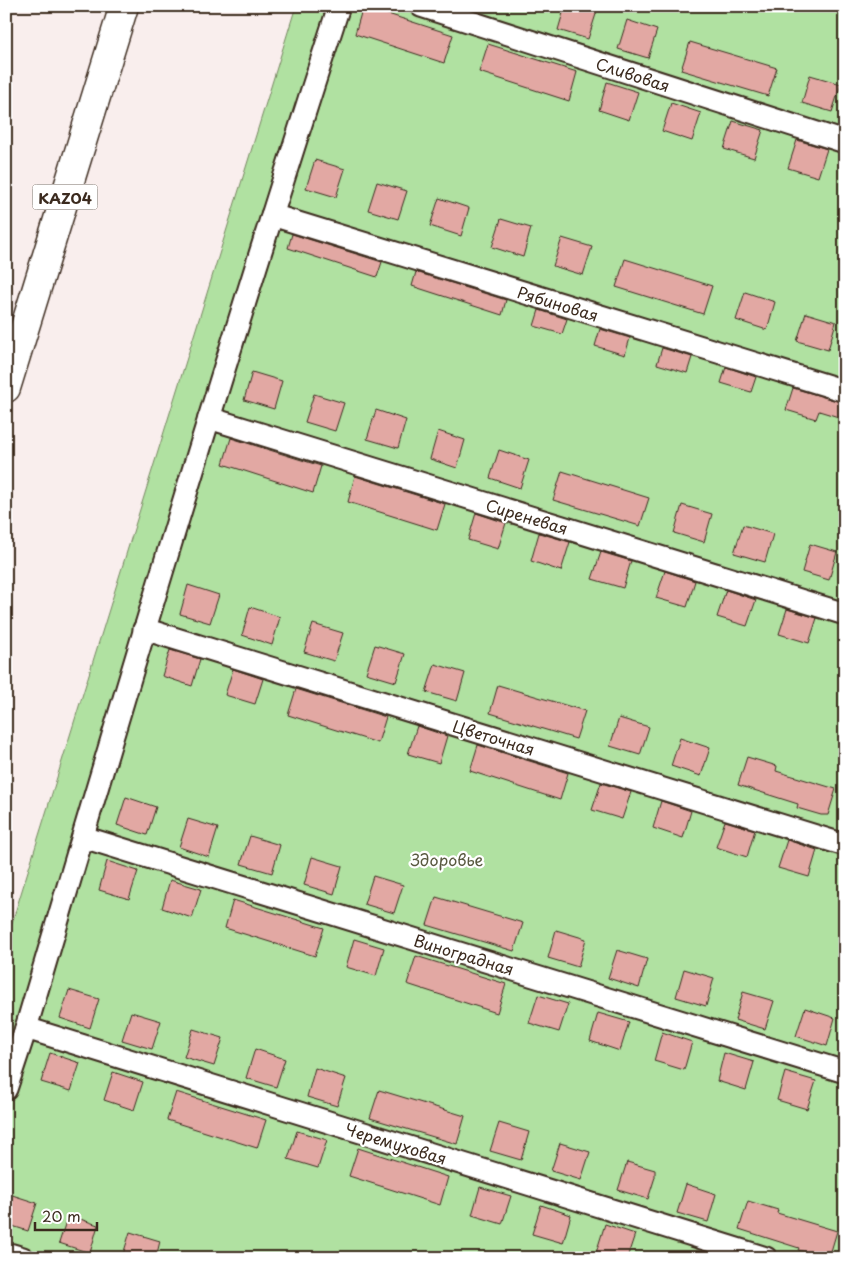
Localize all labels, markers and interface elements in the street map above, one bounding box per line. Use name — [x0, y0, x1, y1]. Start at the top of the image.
street label: Сливовая — [593, 51, 673, 97]
road number: KАZ04 — [32, 184, 98, 210]
street label: Рябиновая — [514, 279, 602, 327]
street label: Сиреневая — [483, 492, 571, 540]
street label: Цветочная — [450, 713, 538, 761]
park label: Здоровье — [410, 847, 484, 871]
street label: Виноградная — [411, 927, 517, 981]
street label: Черемуховая — [342, 1116, 450, 1170]
scale bar — [35, 1199, 98, 1231]
text: 20 m — [42, 1204, 81, 1227]

